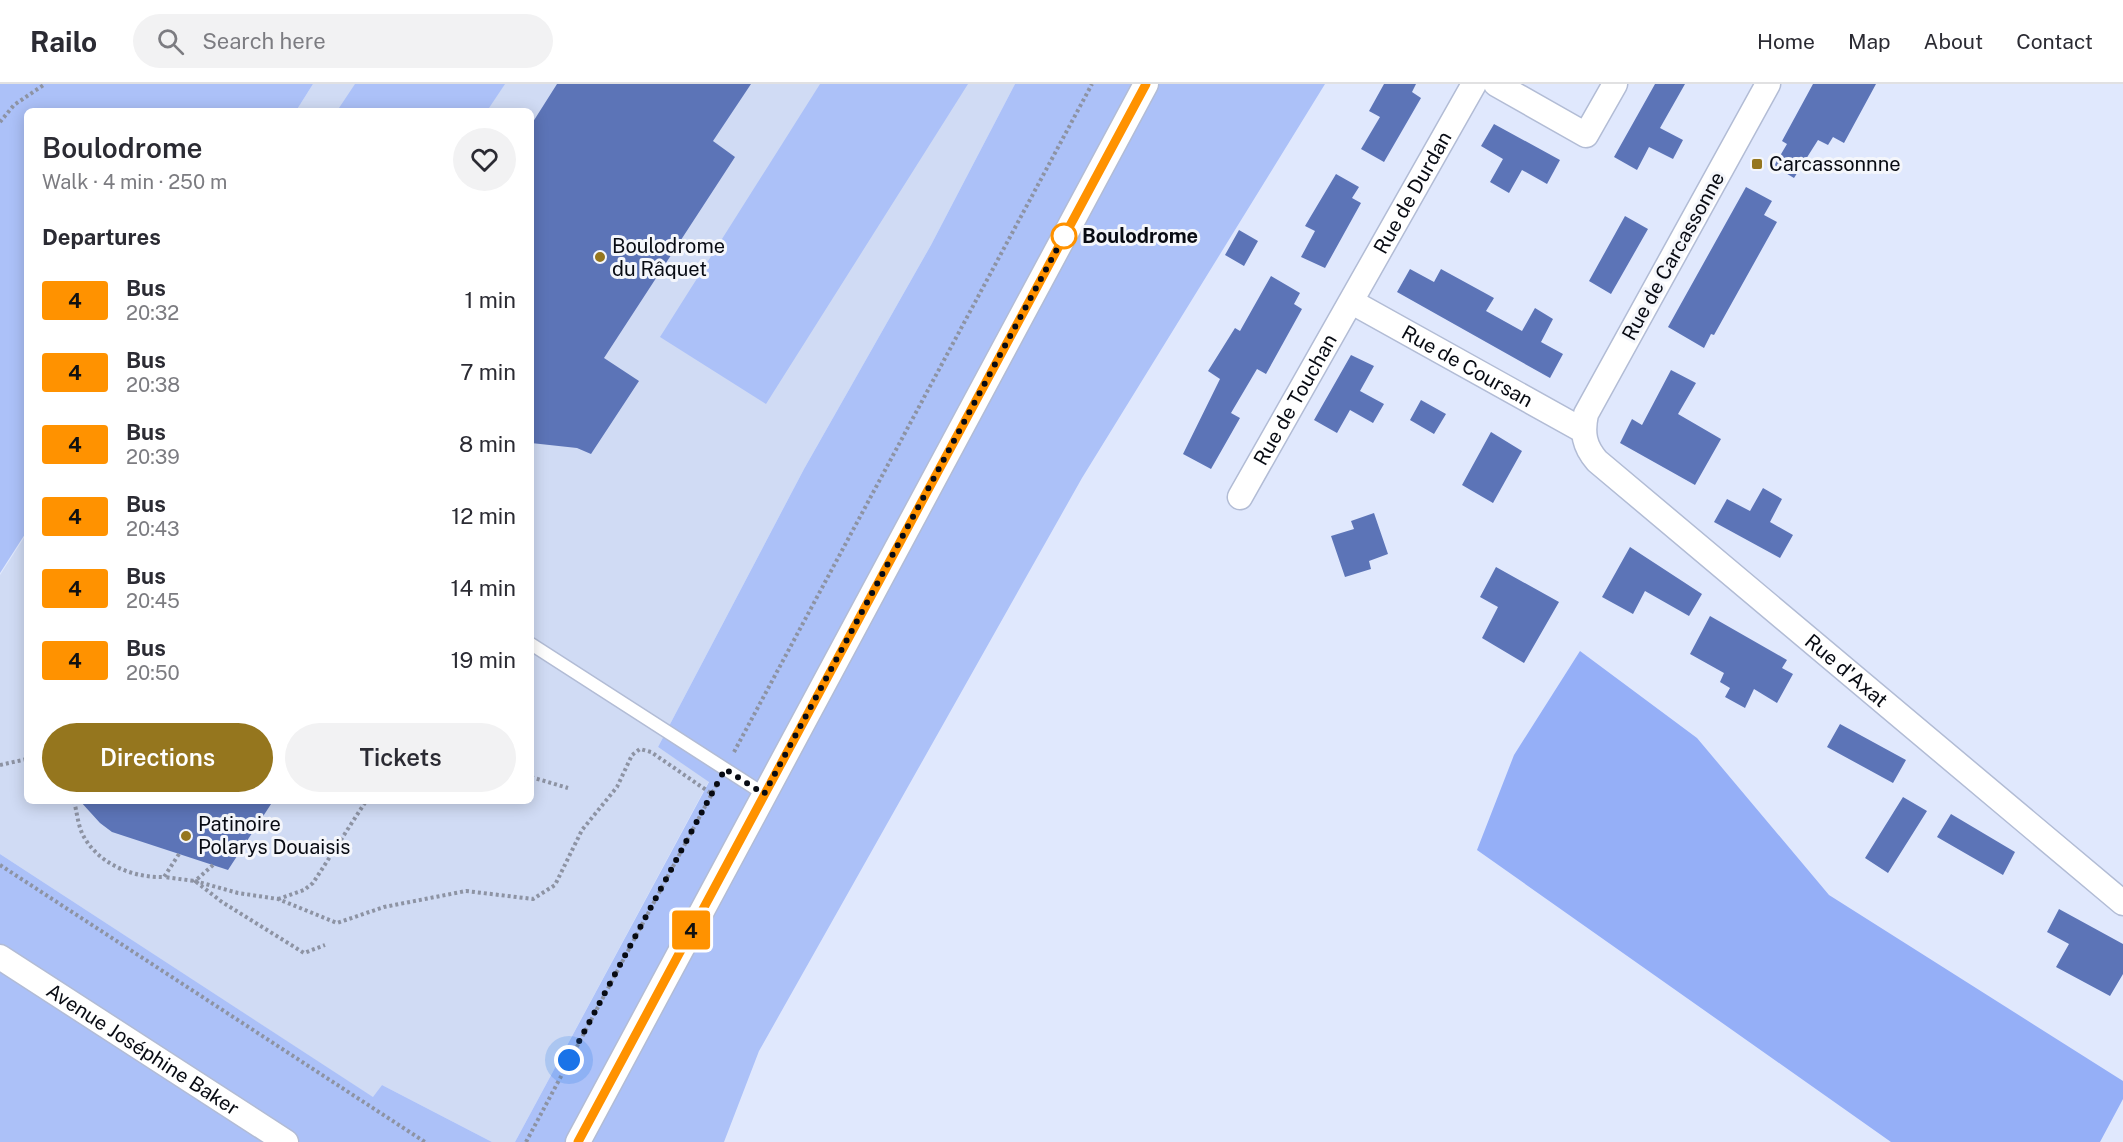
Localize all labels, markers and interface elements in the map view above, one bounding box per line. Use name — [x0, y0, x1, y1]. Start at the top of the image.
search box — [133, 14, 553, 68]
text: Railo — [30, 25, 97, 58]
icon: search — [154, 25, 187, 58]
text: Search here — [202, 28, 326, 54]
text: Home — [1757, 29, 1815, 54]
text: Map — [1848, 29, 1891, 54]
text: About — [1924, 29, 1983, 54]
text: Contact — [2016, 29, 2093, 54]
street label: Rue de Durdan — [1368, 127, 1457, 258]
button: heart — [453, 128, 516, 191]
text: Boulodrome — [42, 131, 203, 164]
place label: Carcassonnne — [1769, 152, 1901, 176]
marker: Carcassonnne — [1750, 157, 1764, 171]
street label: Rue de Carcassonne — [1617, 168, 1729, 344]
text: Walk · 4 min · 250 m — [42, 170, 227, 194]
marker: Boulodrome — [1051, 223, 1077, 249]
text: Departures — [42, 224, 161, 250]
place label: Boulodrome — [1082, 224, 1198, 248]
place label: Boulodrome du Râquet — [612, 234, 725, 281]
marker: Boulodrome du Râquet — [593, 250, 607, 264]
text: Bus — [126, 275, 166, 301]
text: 1 min — [464, 287, 516, 313]
text: 4 — [68, 288, 82, 313]
text: 20:32 — [126, 301, 179, 325]
street label: Rue de Coursan — [1398, 320, 1537, 412]
street label: Rue de Touchan — [1249, 330, 1342, 469]
text: Bus — [126, 347, 166, 373]
text: 7 min — [460, 359, 516, 385]
text: 4 — [68, 360, 82, 385]
text: 20:38 — [126, 373, 180, 397]
text: Bus — [126, 419, 166, 445]
text: 8 min — [459, 431, 516, 457]
text: 4 — [68, 432, 82, 457]
text: 20:39 — [126, 445, 180, 469]
text: Bus — [126, 491, 166, 517]
text: 12 min — [451, 503, 516, 529]
text: 4 — [68, 504, 82, 529]
text: 20:43 — [126, 517, 180, 541]
text: Bus — [126, 563, 166, 589]
text: 14 min — [451, 575, 516, 601]
text: 4 — [68, 576, 82, 601]
text: 20:45 — [126, 589, 180, 613]
street label: Rue d'Axat — [1800, 629, 1893, 712]
text: Bus — [126, 635, 166, 661]
text: 19 min — [451, 647, 516, 673]
text: 4 — [68, 648, 82, 673]
text: 20:50 — [126, 661, 180, 685]
button: Directions — [42, 723, 273, 792]
button: Tickets — [285, 723, 516, 792]
place label: Patinoire Polarys Douaisis — [198, 812, 350, 859]
marker: Patinoire Polarys Douaisis — [179, 829, 193, 843]
line badge: 4 — [672, 910, 710, 950]
text: 4 — [684, 918, 698, 943]
street label: Avenue Joséphine Baker — [42, 978, 244, 1120]
your location — [554, 1045, 584, 1075]

